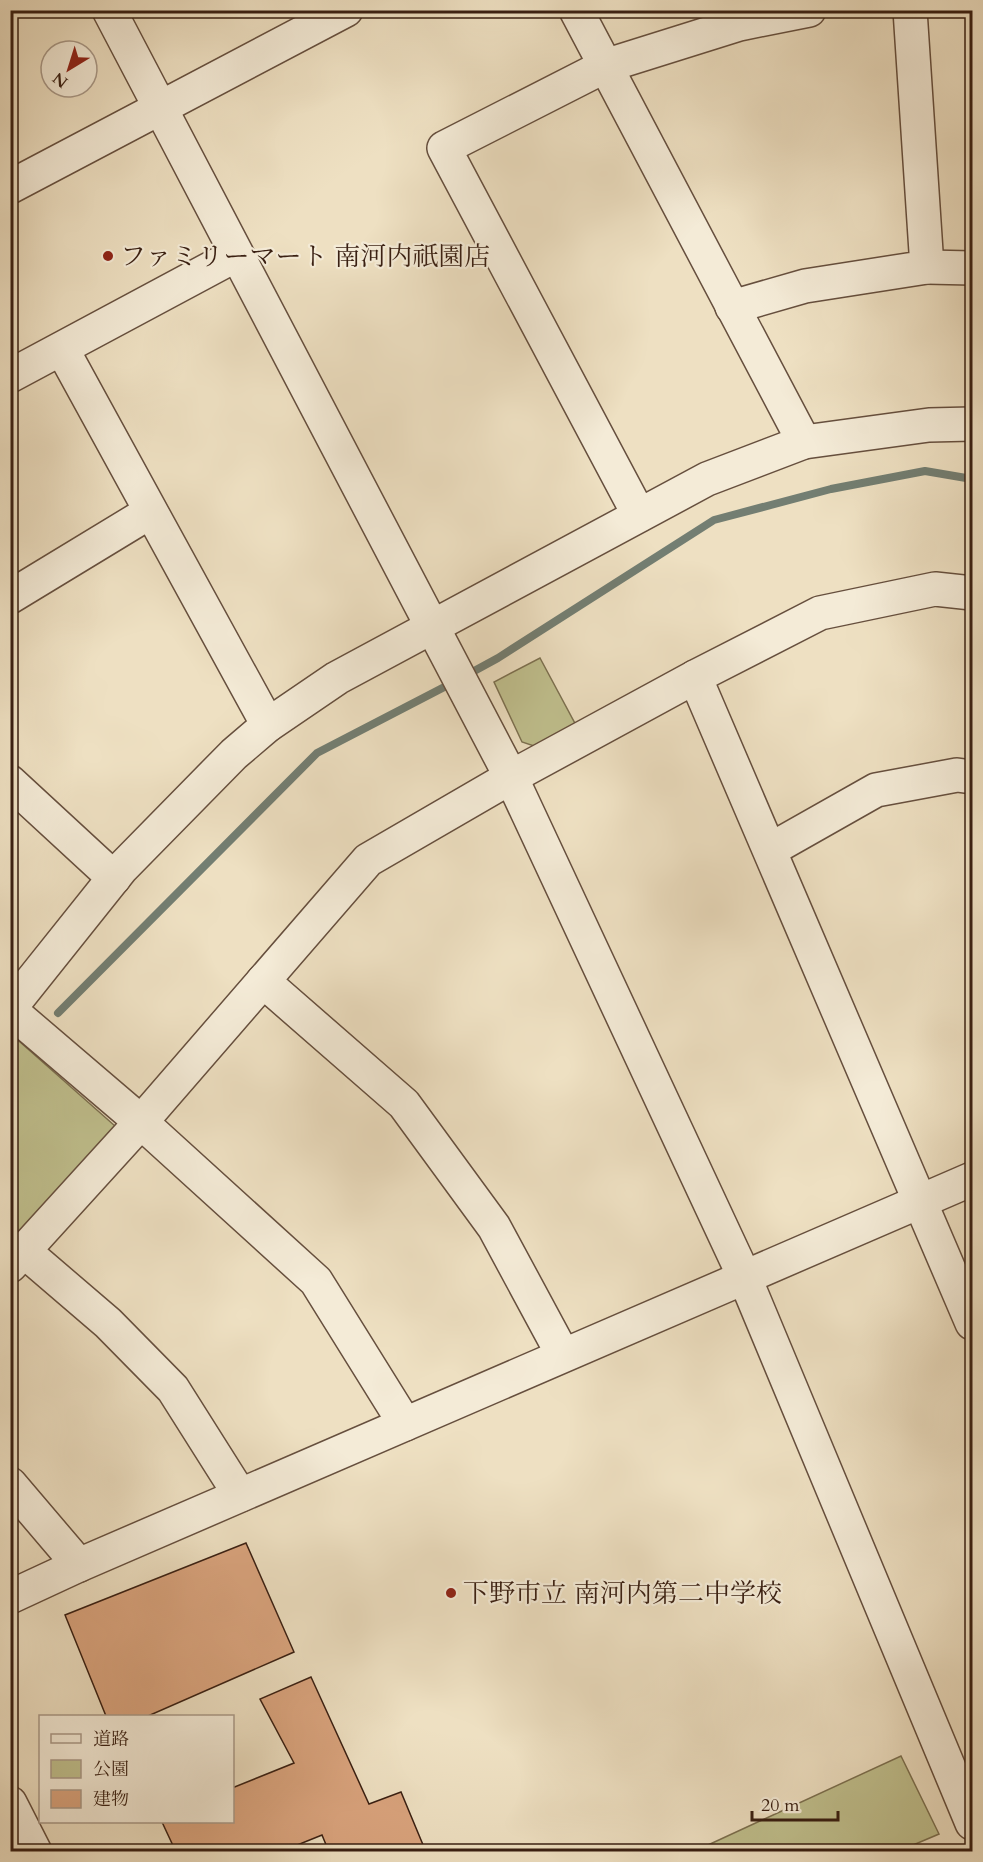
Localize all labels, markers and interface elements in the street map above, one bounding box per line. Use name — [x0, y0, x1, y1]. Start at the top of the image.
north arrow — [39, 39, 99, 99]
text: N — [48, 67, 73, 93]
place label: ファミリーマート 南河内祇園店 — [120, 239, 490, 274]
marker: ファミリーマート 南河内祇園店 — [101, 249, 115, 263]
place label: 下野市立 南河内第二中学校 — [463, 1576, 782, 1611]
marker: 下野市立 南河内第二中学校 — [444, 1586, 458, 1600]
legend — [39, 1715, 234, 1823]
text: 道路 — [93, 1727, 129, 1752]
text: 公園 — [93, 1757, 129, 1782]
scale bar — [752, 1784, 838, 1822]
text: 建物 — [93, 1787, 129, 1812]
text: 20 m — [761, 1793, 800, 1818]

